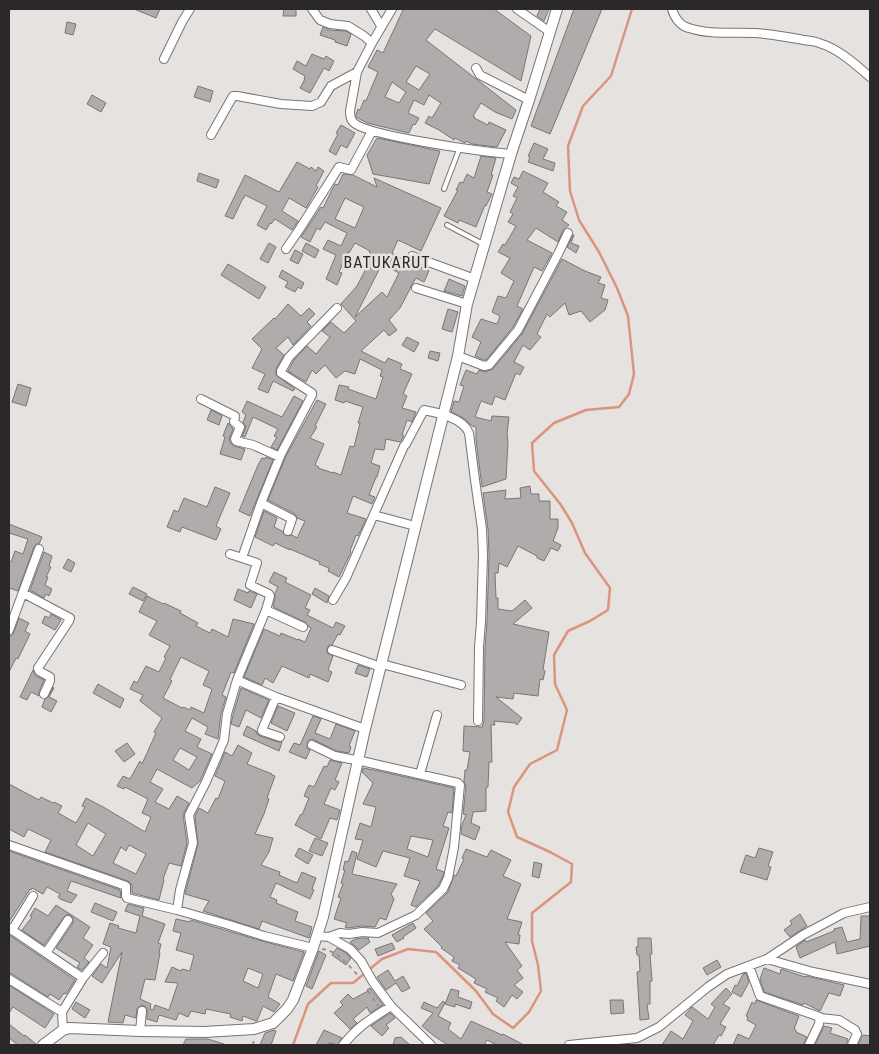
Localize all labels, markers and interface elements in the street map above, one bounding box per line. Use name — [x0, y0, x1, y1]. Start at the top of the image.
district label: BATUKARUT — [343, 253, 431, 272]

